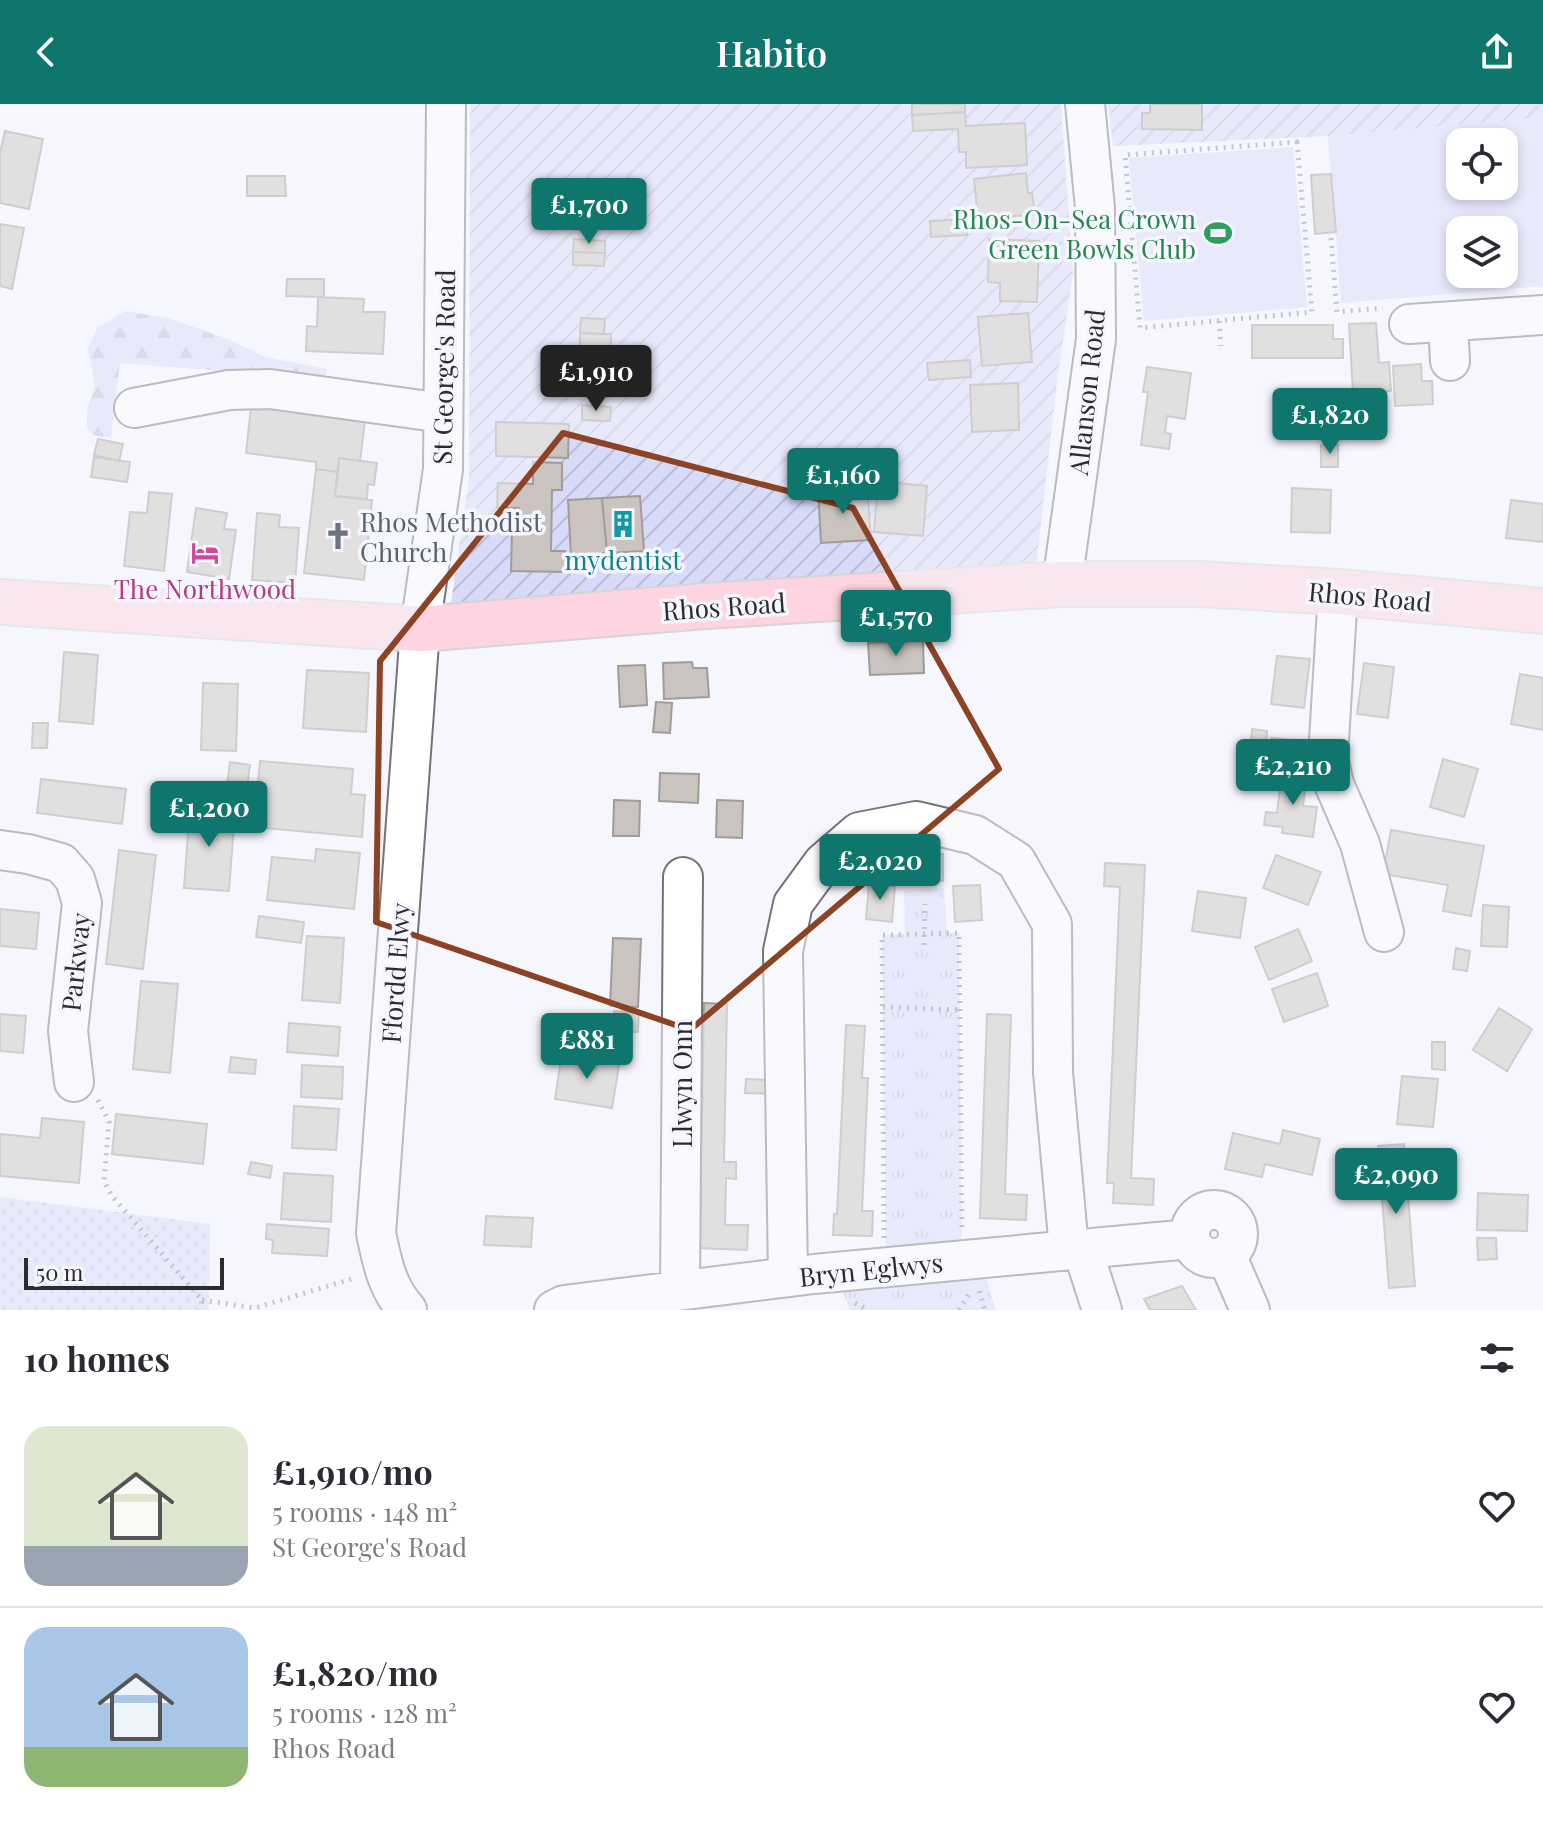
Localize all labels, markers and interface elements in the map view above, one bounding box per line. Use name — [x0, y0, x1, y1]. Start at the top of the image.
text: Habito — [716, 28, 827, 76]
icon: back — [24, 30, 68, 74]
icon: share — [1475, 30, 1519, 74]
map controls — [1446, 128, 1518, 288]
button: locate — [1446, 128, 1518, 200]
pin: £1,700 — [524, 178, 654, 246]
text: £1,700 — [549, 186, 629, 221]
place label: Rhos-On-Sea Crown Green Bowls Club — [953, 201, 1196, 266]
button: layers — [1446, 216, 1518, 288]
sports icon: Rhos-On-Sea Crown Green Bowls Club — [1203, 218, 1233, 248]
street label: St George's Road — [424, 269, 462, 465]
street label: Allanson Road — [1060, 307, 1112, 478]
pin: £1,910 — [531, 345, 661, 413]
text: £1,910 — [558, 353, 634, 388]
pin: £1,820 — [1265, 388, 1395, 456]
text: £1,820 — [1290, 396, 1370, 431]
pin: £1,160 — [778, 448, 908, 516]
text: £1,160 — [805, 456, 881, 491]
place label: Rhos Methodist Church — [360, 504, 543, 569]
building icon: mydentist — [608, 509, 638, 539]
church icon: Rhos Methodist Church — [323, 521, 353, 551]
hotel icon: The Northwood — [190, 538, 220, 568]
place label: mydentist — [564, 542, 682, 577]
place label: The Northwood — [114, 571, 296, 606]
street label: Rhos Road — [1307, 573, 1433, 619]
street label: Rhos Road — [661, 584, 787, 628]
pin: £1,570 — [831, 590, 961, 658]
text: £1,570 — [859, 598, 933, 633]
pin: £2,210 — [1228, 739, 1358, 807]
text: £2,210 — [1254, 747, 1332, 782]
pin: £1,200 — [144, 781, 274, 849]
text: £1,200 — [168, 789, 250, 824]
pin: £2,020 — [815, 834, 945, 902]
text: £2,020 — [838, 842, 922, 877]
street label: Ffordd Elwy — [373, 902, 417, 1044]
street label: Parkway — [52, 911, 98, 1013]
pin: £881 — [540, 1013, 634, 1081]
street label: Llwyn Onn — [664, 1019, 699, 1148]
text: £881 — [559, 1021, 615, 1056]
pin: £2,090 — [1331, 1148, 1461, 1216]
text: £2,090 — [1353, 1156, 1439, 1191]
street label: Bryn Eglwys — [797, 1244, 945, 1294]
scale bar — [24, 1254, 224, 1290]
text: 50 m — [36, 1257, 83, 1287]
text: 10 homes — [24, 1335, 170, 1381]
icon: filters — [1475, 1336, 1519, 1380]
text: £1,910/mo — [272, 1448, 433, 1494]
icon: home — [88, 1458, 184, 1554]
icon: heart — [1475, 1484, 1519, 1528]
text: 5 rooms · 148 m² — [272, 1494, 457, 1529]
text: St George's Road — [272, 1529, 467, 1564]
text: £1,820/mo — [272, 1649, 438, 1695]
icon: home — [88, 1659, 184, 1755]
icon: heart — [1475, 1685, 1519, 1729]
text: 5 rooms · 128 m² — [272, 1695, 457, 1730]
text: Rhos Road — [272, 1730, 396, 1765]

